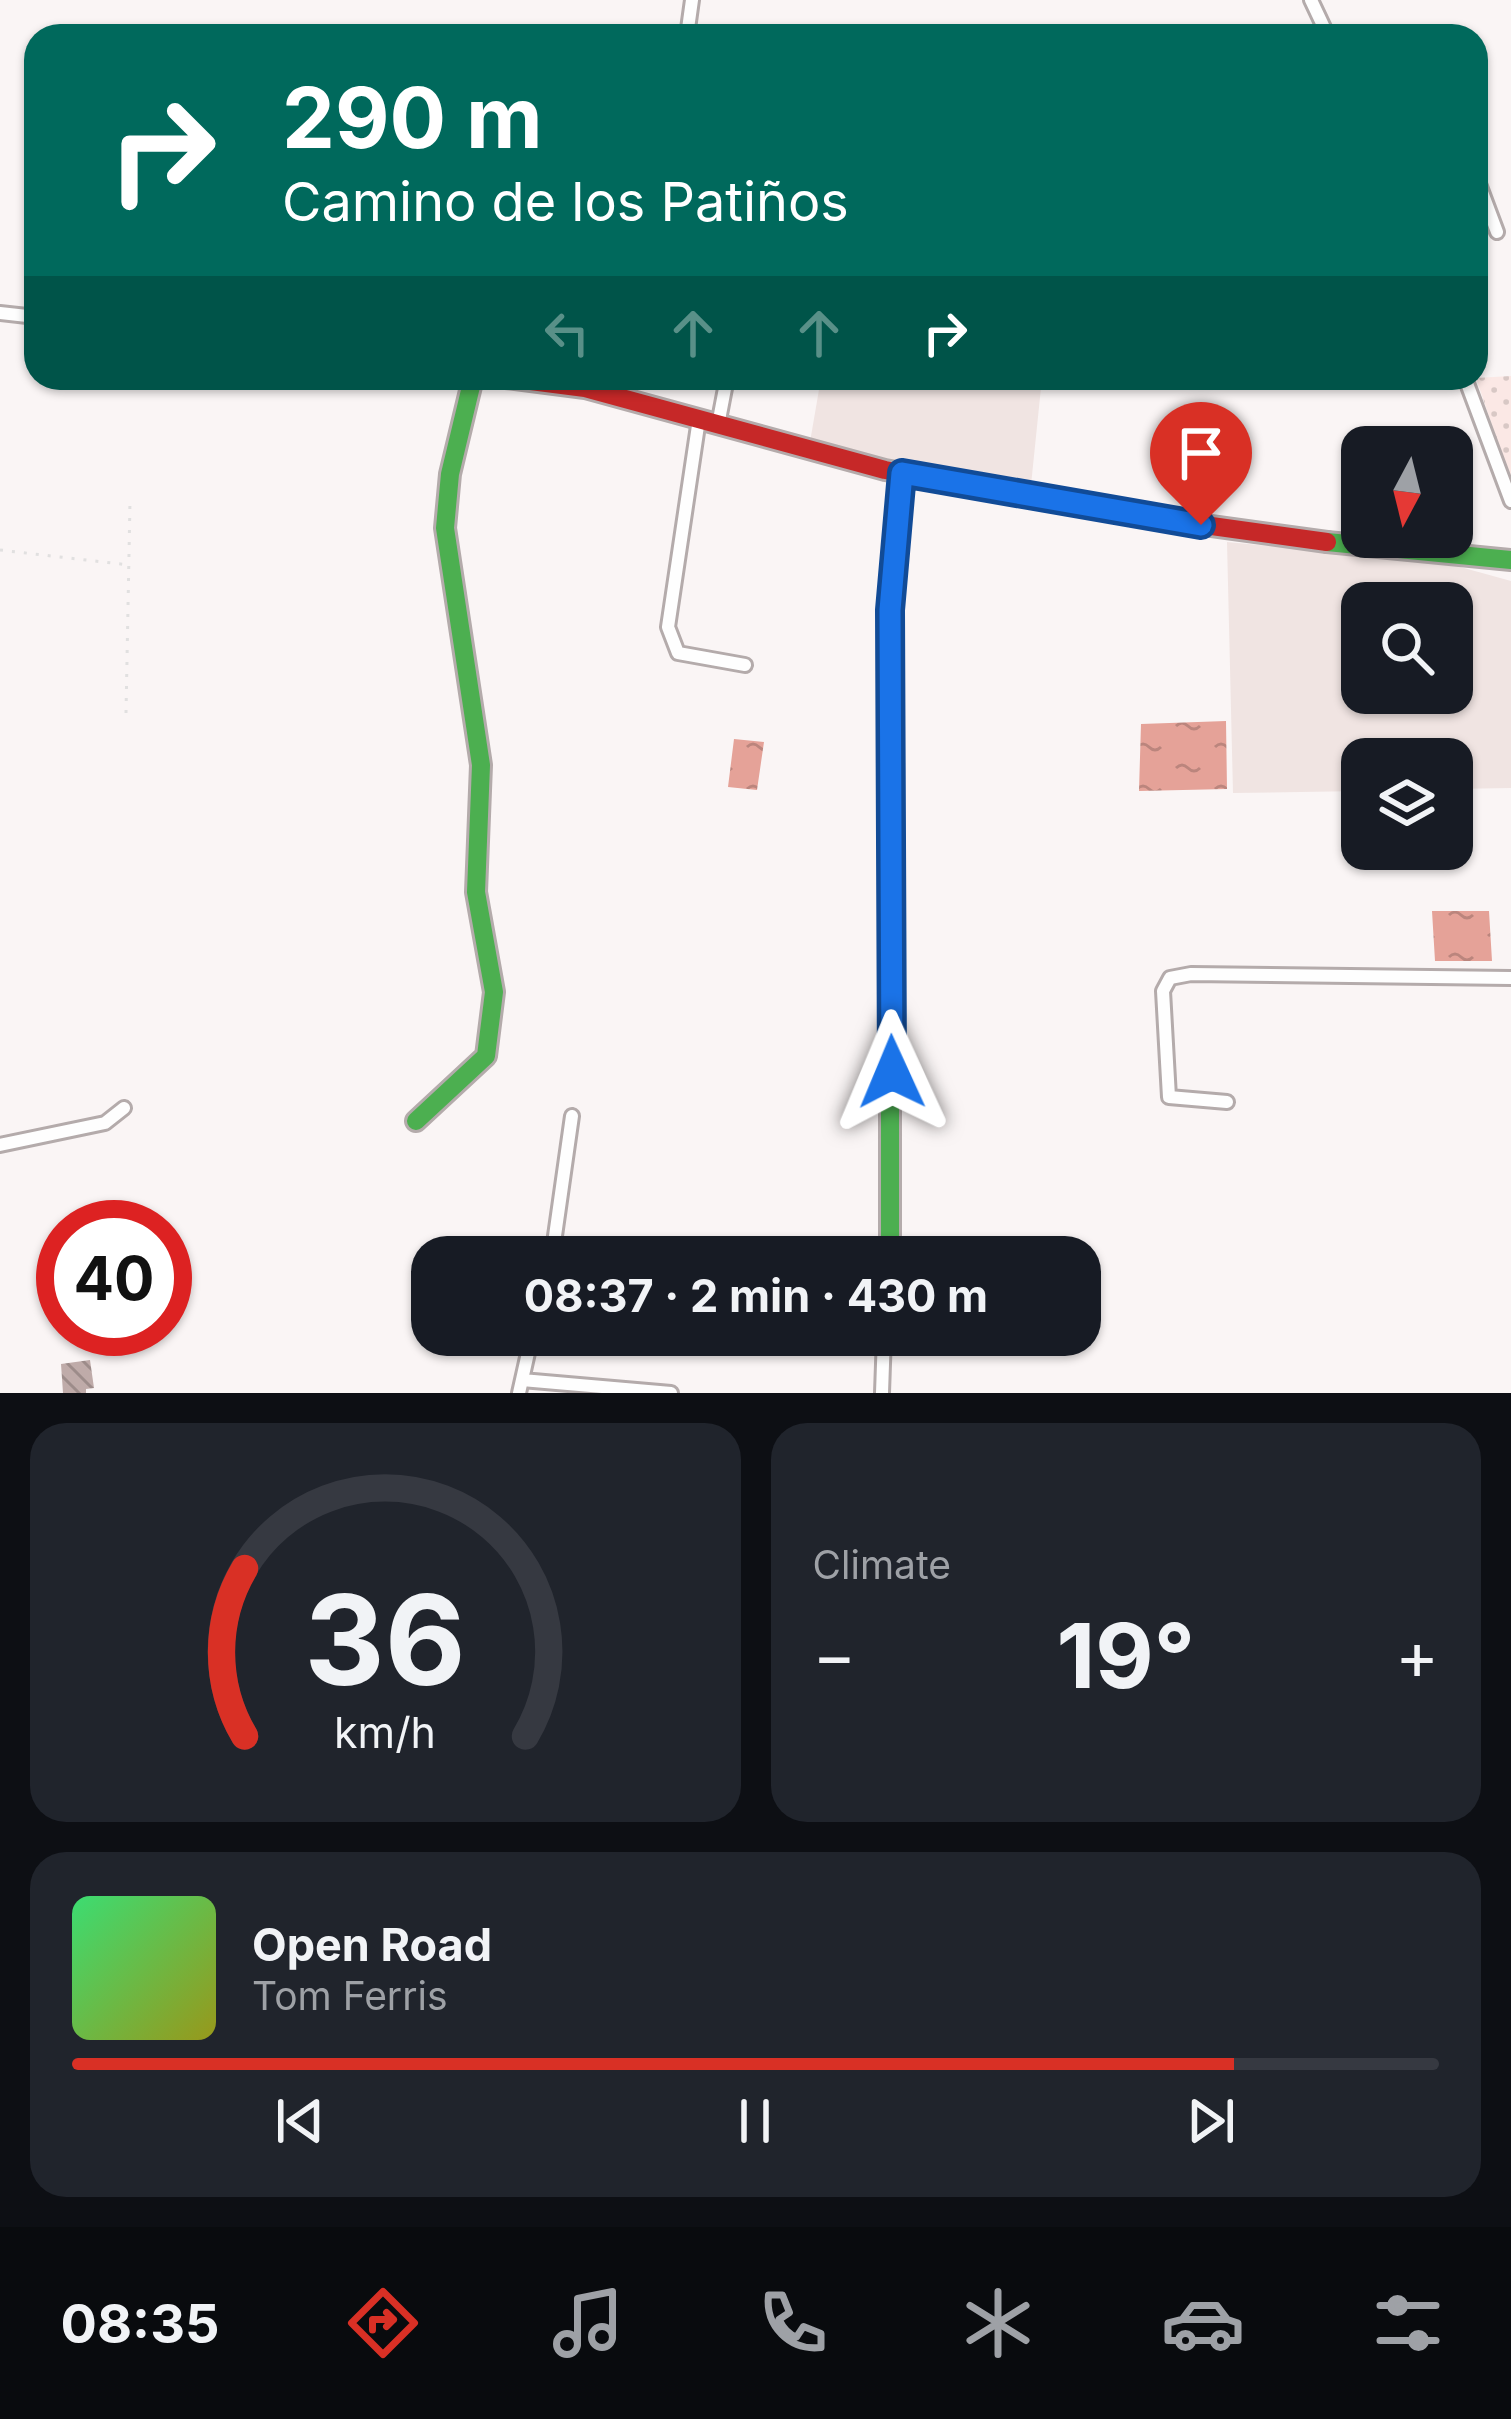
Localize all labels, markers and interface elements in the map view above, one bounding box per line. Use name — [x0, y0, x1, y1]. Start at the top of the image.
text: 290 m — [282, 67, 543, 168]
icon: right — [84, 72, 240, 228]
text: Camino de los Patiños — [282, 169, 849, 234]
icon: left — [534, 300, 600, 366]
icon: ahead — [660, 300, 726, 366]
icon: ahead — [786, 300, 852, 366]
icon: right — [912, 300, 978, 366]
pin — [1150, 402, 1252, 525]
icon: arrive — [1168, 420, 1234, 486]
north arrow — [1341, 426, 1473, 558]
map controls — [1341, 426, 1473, 870]
button: search — [1341, 582, 1473, 714]
button: layers — [1341, 738, 1473, 870]
position arrow — [829, 1009, 955, 1135]
speed limit sign: 40 — [36, 1200, 192, 1356]
text: 08:37 · 2 min · 430 m — [524, 1268, 988, 1323]
text: Climate — [813, 1541, 951, 1588]
text: 36 — [304, 1564, 466, 1715]
text: 19° — [1056, 1601, 1195, 1710]
text: − — [813, 1615, 856, 1695]
text: + — [1395, 1615, 1439, 1695]
text: km/h — [334, 1705, 436, 1757]
text: Open Road — [252, 1917, 492, 1972]
text: Tom Ferris — [252, 1972, 447, 2019]
icon: previous — [267, 2088, 333, 2154]
icon: pause — [722, 2088, 788, 2154]
icon: next — [1178, 2088, 1244, 2154]
icon: directions — [341, 2281, 425, 2365]
icon: music — [546, 2281, 630, 2365]
icon: phone — [751, 2281, 835, 2365]
icon: climate — [956, 2281, 1040, 2365]
icon: car — [1161, 2281, 1245, 2365]
icon: filters — [1366, 2281, 1450, 2365]
text: 08:35 — [61, 2291, 220, 2356]

